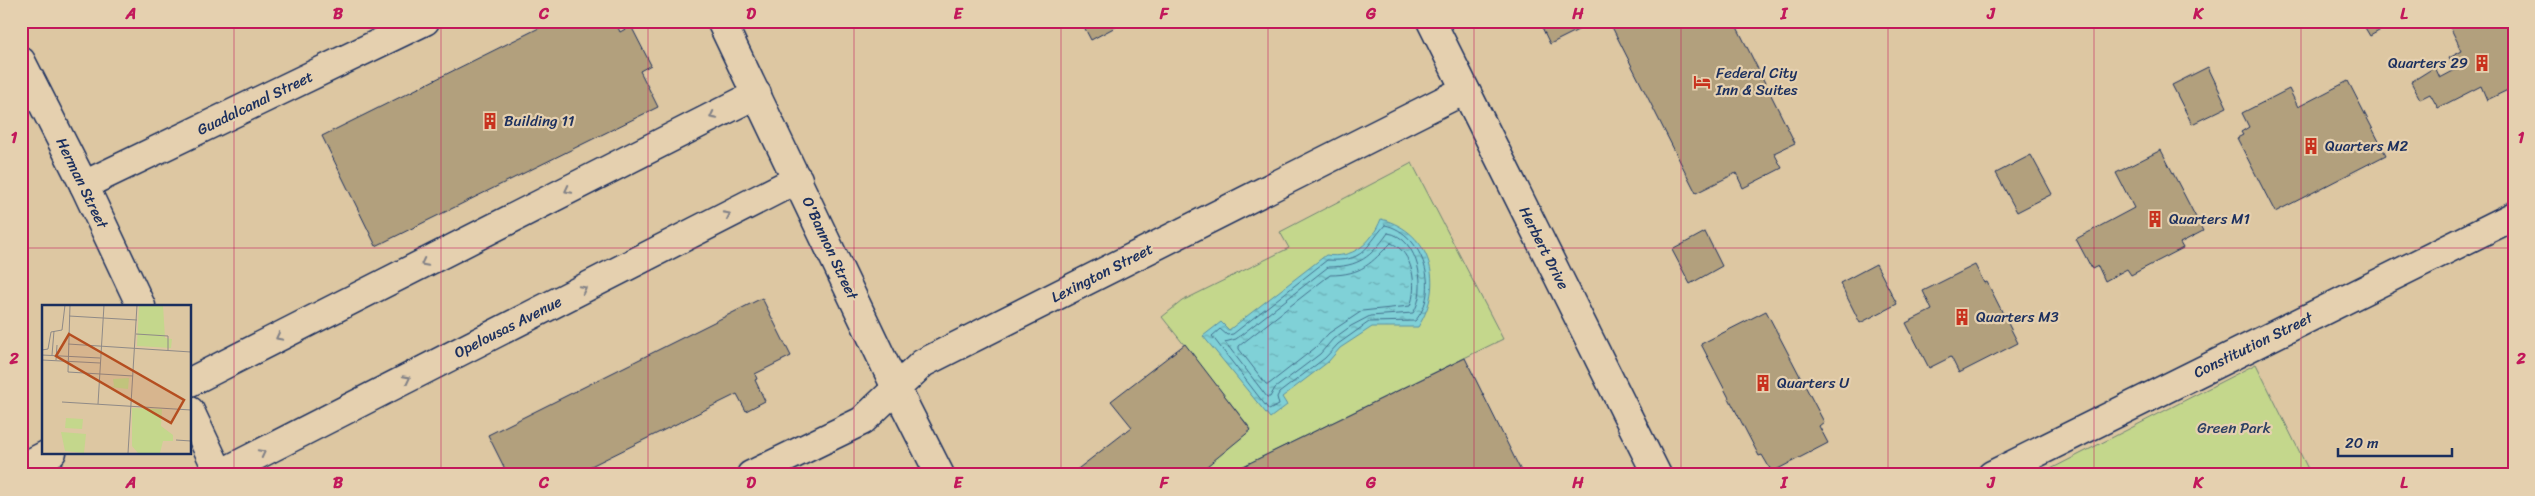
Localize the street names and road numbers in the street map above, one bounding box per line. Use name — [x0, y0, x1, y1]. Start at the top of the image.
street label: Guadalcanal Street — [192, 63, 318, 142]
street label: Herman Street — [49, 133, 116, 234]
street label: O'Bannon Street — [795, 192, 866, 305]
street label: Herbert Drive — [1512, 202, 1576, 295]
street label: Lexington Street — [1046, 236, 1158, 310]
street label: Opelousas Avenue — [449, 288, 567, 365]
street label: Constitution Street — [2189, 304, 2318, 385]

